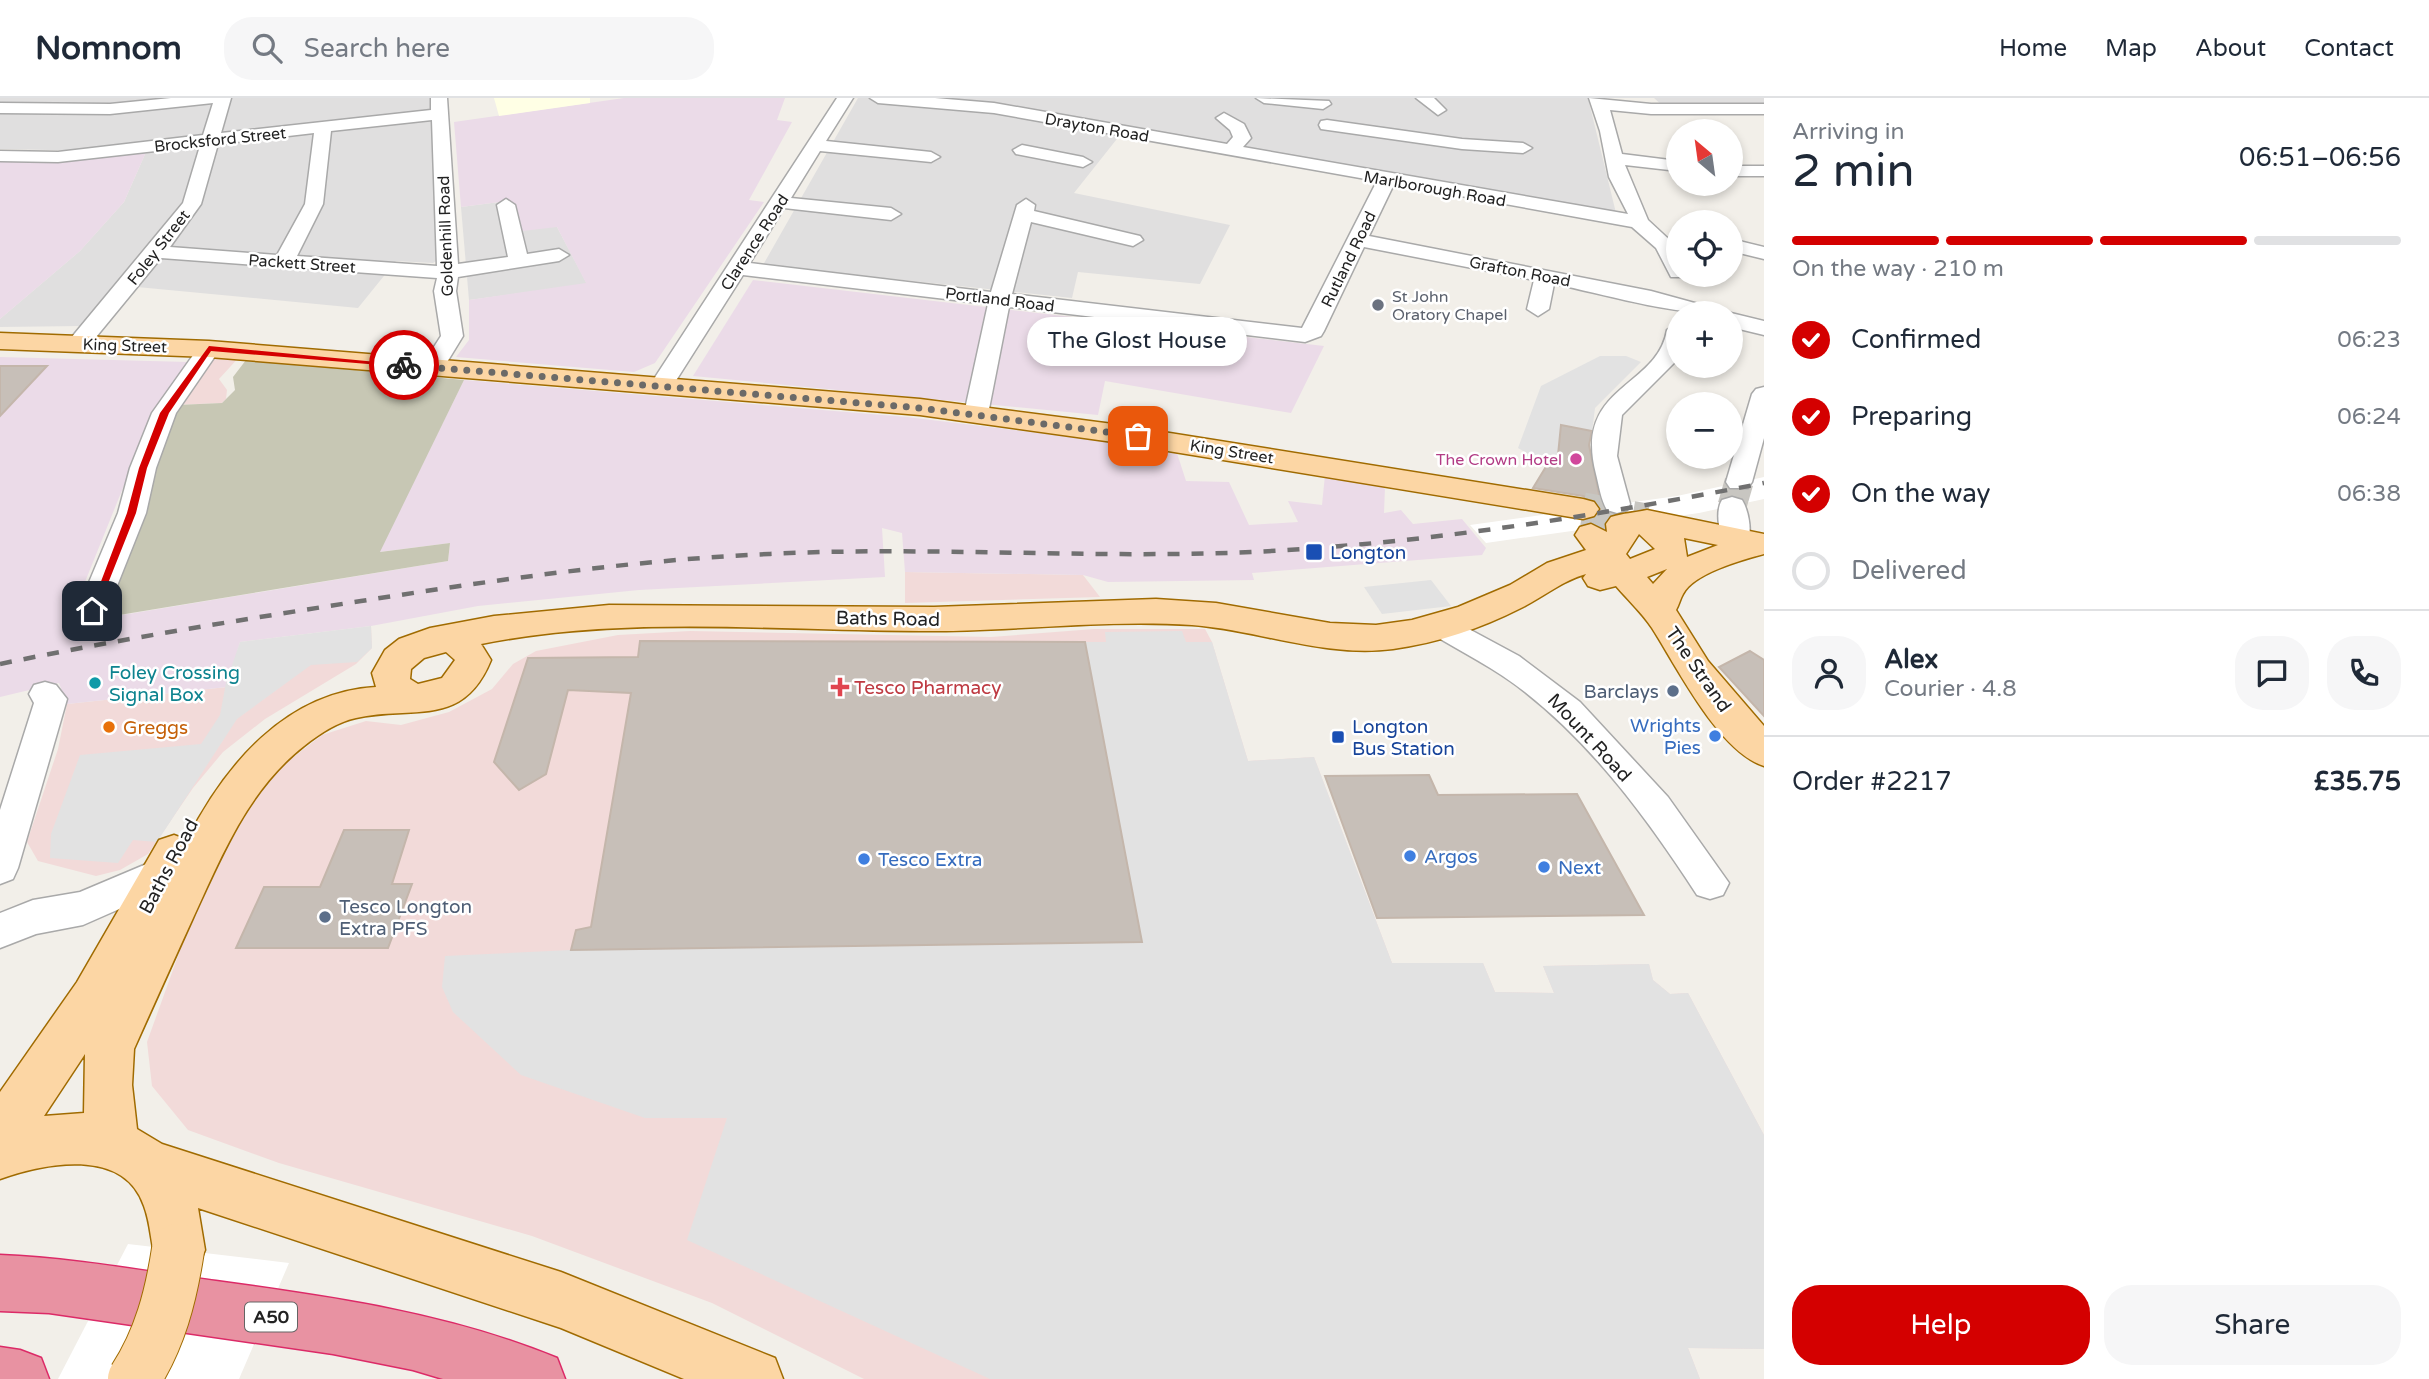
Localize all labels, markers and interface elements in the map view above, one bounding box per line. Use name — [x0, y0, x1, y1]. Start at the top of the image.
search box — [224, 17, 714, 80]
text: Nomnom — [35, 29, 182, 68]
icon: search — [248, 29, 286, 67]
text: Search here — [304, 33, 450, 64]
text: Home — [1999, 34, 2067, 63]
text: Map — [2105, 34, 2157, 63]
text: About — [2195, 34, 2266, 63]
text: Contact — [2304, 34, 2394, 63]
street label: Drayton Road — [1043, 109, 1151, 147]
text: Arriving in — [1792, 118, 1905, 146]
north arrow — [1666, 119, 1743, 196]
map controls — [1666, 119, 1743, 469]
street label: Brocksford Street — [153, 123, 287, 157]
text: 06:51–06:56 — [2239, 142, 2401, 173]
text: 2 min — [1792, 144, 1915, 199]
street label: Marlborough Road — [1362, 167, 1507, 211]
street label: Goldenhill Road — [434, 175, 458, 297]
street label: Clarence Road — [716, 191, 793, 294]
street label: Foley Street — [123, 206, 194, 289]
street label: Rutland Road — [1317, 208, 1381, 311]
button: locate — [1666, 210, 1743, 287]
street label: Packett Street — [248, 250, 356, 278]
street label: Grafton Road — [1467, 252, 1572, 292]
text: On the way · 210 m — [1792, 255, 2004, 283]
street label: Portland Road — [944, 283, 1056, 317]
place label: St John Oratory Chapel — [1392, 287, 1507, 325]
marker: St John Oratory Chapel — [1370, 297, 1386, 313]
button: + — [1666, 301, 1743, 378]
callout: The Glost House — [1028, 317, 1248, 366]
icon: check — [1792, 321, 1830, 359]
text: Confirmed — [1851, 324, 1981, 355]
text: 06:23 — [2337, 326, 2401, 354]
text: The Glost House — [1048, 327, 1226, 355]
courier — [369, 330, 439, 400]
street label: King Street — [82, 335, 168, 357]
icon: bike — [385, 346, 423, 384]
button: − — [1666, 392, 1743, 469]
icon: check — [1792, 398, 1830, 436]
text: Preparing — [1851, 401, 1972, 432]
text: 06:24 — [2337, 403, 2401, 431]
pin — [1108, 406, 1168, 466]
icon: bag — [1119, 417, 1157, 455]
street label: King Street — [1189, 436, 1275, 468]
place label: The Crown Hotel — [1436, 450, 1562, 470]
marker: The Crown Hotel — [1568, 451, 1584, 467]
icon: check — [1792, 475, 1830, 513]
text: On the way — [1851, 478, 1991, 509]
text: 06:38 — [2337, 480, 2401, 508]
marker: Longton — [1304, 542, 1324, 562]
place label: Longton — [1330, 542, 1406, 564]
text: Delivered — [1851, 555, 1967, 586]
pin — [62, 581, 122, 641]
icon: home — [73, 592, 111, 630]
street label: Baths Road — [836, 607, 940, 631]
street label: The Strand — [1661, 623, 1736, 716]
button: person — [1792, 636, 1866, 710]
button: chat — [2235, 636, 2309, 710]
button: phone — [2327, 636, 2401, 710]
text: Alex — [1884, 644, 1938, 675]
place label: Foley Crossing Signal Box — [109, 662, 240, 706]
marker: Foley Crossing Signal Box — [87, 675, 103, 691]
text: Courier · 4.8 — [1884, 675, 2017, 703]
place label: Tesco Pharmacy — [854, 677, 1001, 699]
marker: Tesco Pharmacy — [832, 679, 848, 695]
place label: Barclays — [1583, 681, 1659, 703]
marker: Barclays — [1665, 683, 1681, 699]
street label: Mount Road — [1543, 689, 1636, 786]
place label: Wrights Pies — [1630, 715, 1701, 759]
place label: Longton Bus Station — [1352, 716, 1455, 760]
place label: Greggs — [123, 717, 188, 739]
marker: Greggs — [101, 719, 117, 735]
marker: Wrights Pies — [1707, 728, 1723, 744]
marker: Longton Bus Station — [1330, 729, 1346, 745]
text: Order #2217 — [1792, 766, 1952, 797]
text: £35.75 — [2314, 766, 2401, 797]
street label: Baths Road — [135, 815, 203, 918]
place label: Argos — [1424, 846, 1478, 868]
marker: Argos — [1402, 848, 1418, 864]
place label: Tesco Extra — [878, 849, 982, 871]
marker: Tesco Extra — [856, 851, 872, 867]
place label: Next — [1558, 857, 1601, 879]
marker: Next — [1536, 859, 1552, 875]
place label: Tesco Longton Extra PFS — [339, 896, 472, 940]
marker: Tesco Longton Extra PFS — [317, 909, 333, 925]
button: Help — [1792, 1285, 2090, 1365]
button: Share — [2104, 1285, 2401, 1365]
road number: A50 — [245, 1302, 297, 1332]

